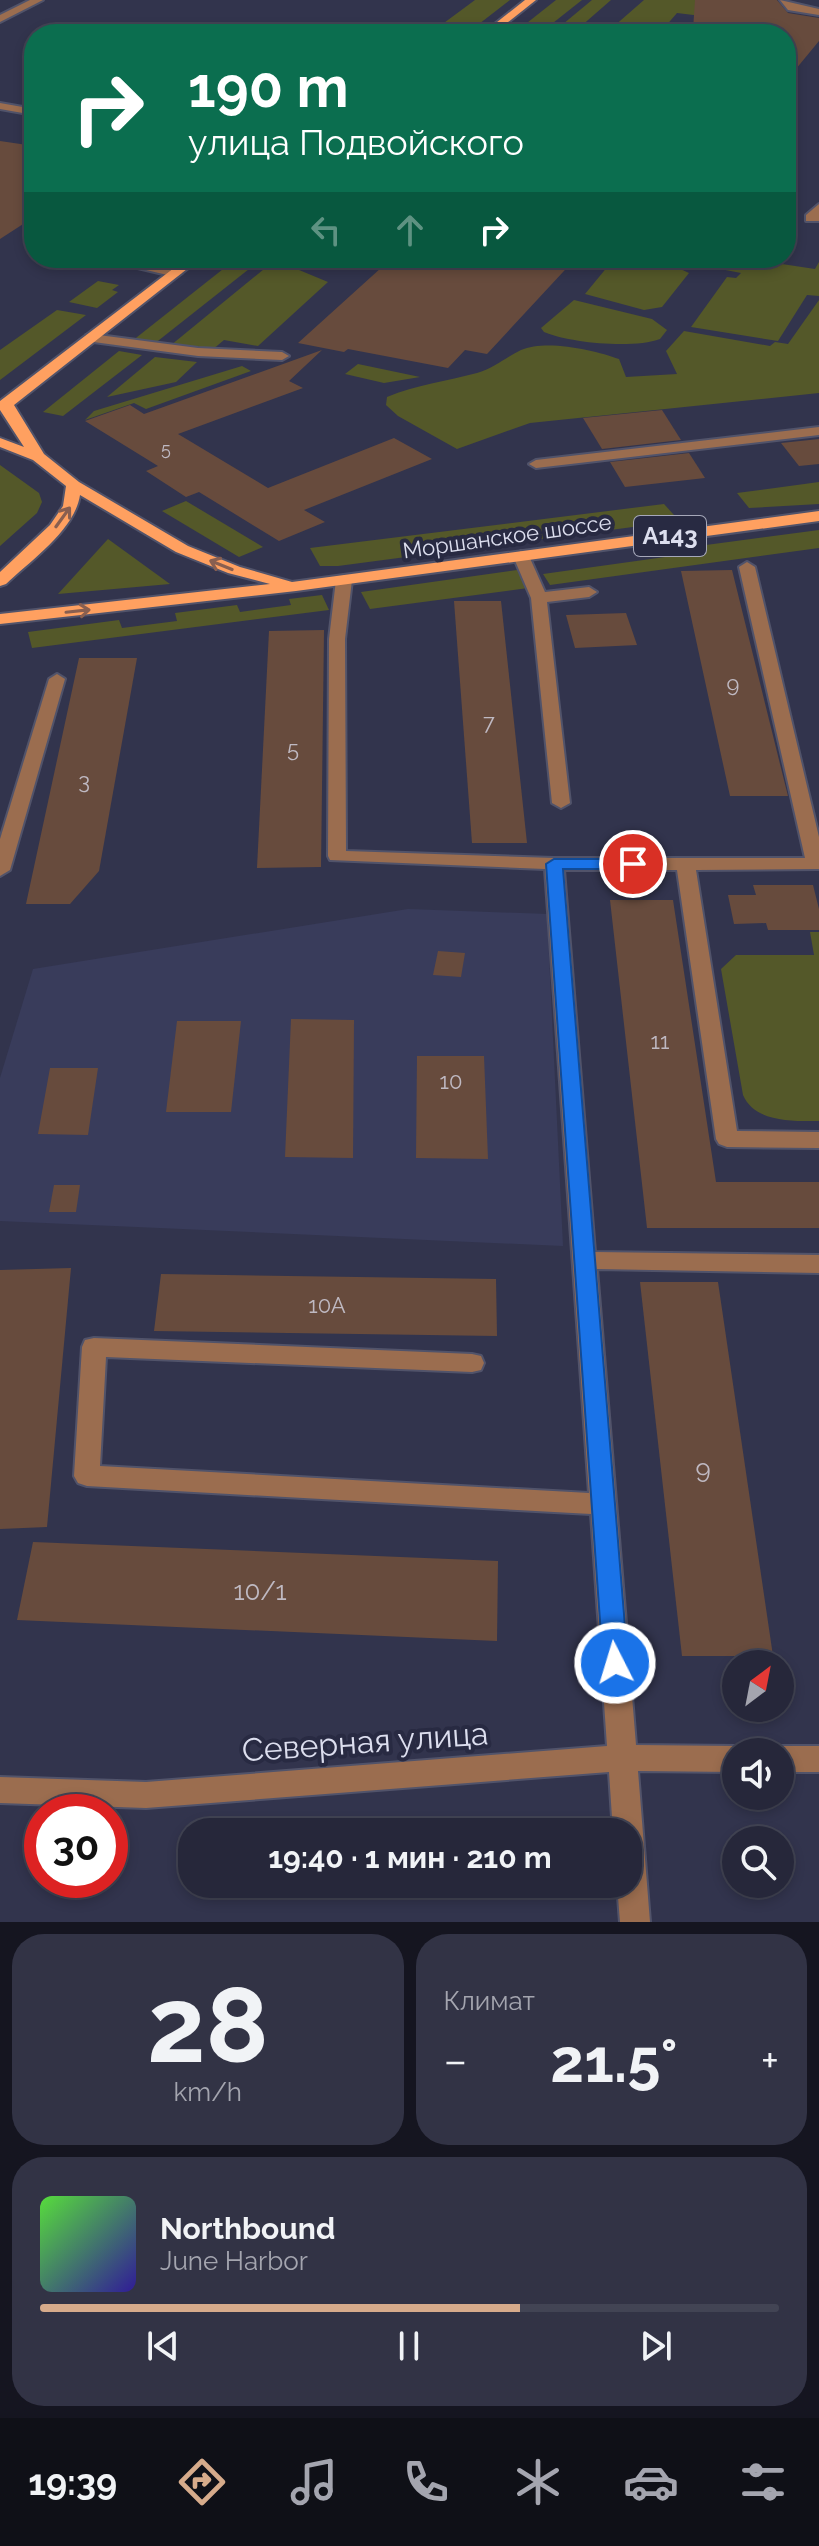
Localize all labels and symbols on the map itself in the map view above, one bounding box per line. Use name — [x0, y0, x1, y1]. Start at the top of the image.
house number: 5 — [161, 438, 171, 459]
one-way arrow — [54, 507, 71, 528]
street label: Моршанское шоссе — [401, 508, 613, 563]
road number: А143 — [634, 516, 706, 556]
one-way arrow — [209, 556, 234, 571]
one-way arrow — [64, 603, 90, 618]
house number: 9 — [727, 671, 739, 697]
house number: 7 — [483, 709, 495, 735]
house number: 5 — [287, 736, 299, 762]
house number: 3 — [78, 768, 90, 794]
pin — [599, 830, 667, 898]
house number: 11 — [651, 1028, 669, 1054]
house number: 10 — [440, 1068, 462, 1094]
house number: 10А — [308, 1292, 346, 1318]
house number: 9 — [695, 1454, 711, 1484]
house number: 10/1 — [233, 1576, 287, 1606]
position arrow — [573, 1621, 657, 1705]
north arrow — [722, 1650, 794, 1722]
street label: Северная улица — [241, 1714, 489, 1769]
speed limit sign: 30 — [24, 1794, 128, 1898]

